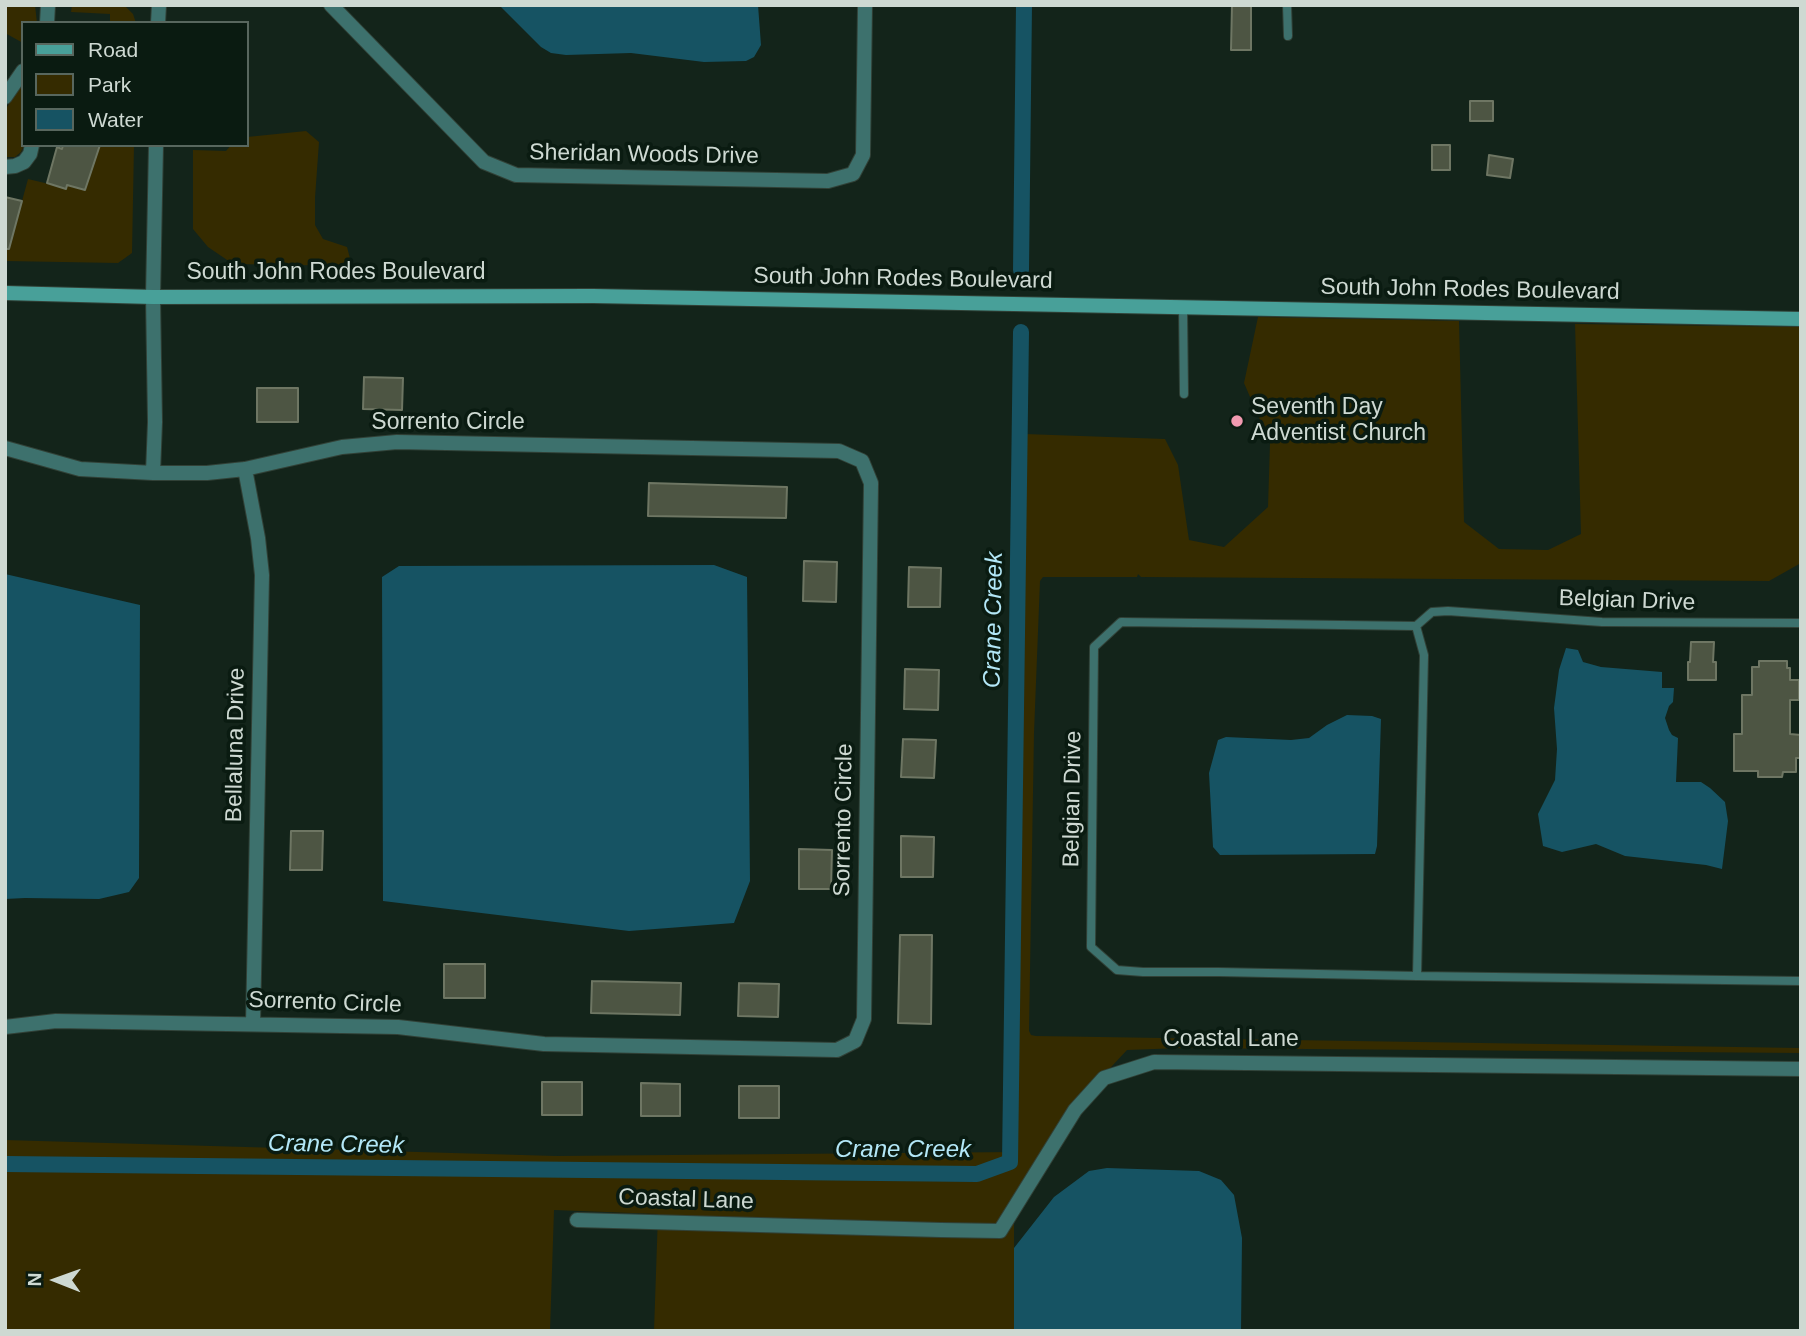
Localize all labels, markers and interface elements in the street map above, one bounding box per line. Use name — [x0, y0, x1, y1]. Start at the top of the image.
legend — [21, 21, 248, 147]
text: Road — [88, 38, 138, 61]
text: Park — [88, 73, 131, 96]
text: Water — [88, 108, 143, 131]
street label: Sheridan Woods Drive — [529, 139, 759, 171]
street label: South John Rodes Boulevard — [186, 259, 486, 287]
street label: South John Rodes Boulevard — [753, 263, 1053, 295]
street label: South John Rodes Boulevard — [1320, 274, 1620, 306]
place label: Seventh Day Adventist Church — [1251, 394, 1426, 448]
street label: Sorrento Circle — [371, 409, 525, 437]
marker: Seventh Day Adventist Church — [1229, 413, 1245, 429]
water label: Crane Creek — [978, 552, 1010, 688]
street label: Belgian Drive — [1558, 585, 1696, 617]
street label: Bellaluna Drive — [221, 667, 251, 823]
street label: Belgian Drive — [1058, 730, 1088, 868]
street label: Sorrento Circle — [829, 743, 859, 897]
street label: Sorrento Circle — [248, 987, 402, 1019]
street label: Coastal Lane — [1163, 1026, 1299, 1054]
water label: Crane Creek — [268, 1129, 404, 1161]
water label: Crane Creek — [835, 1136, 971, 1164]
street label: Coastal Lane — [618, 1184, 754, 1216]
north arrow — [21, 1245, 91, 1315]
text: N — [24, 1273, 45, 1287]

